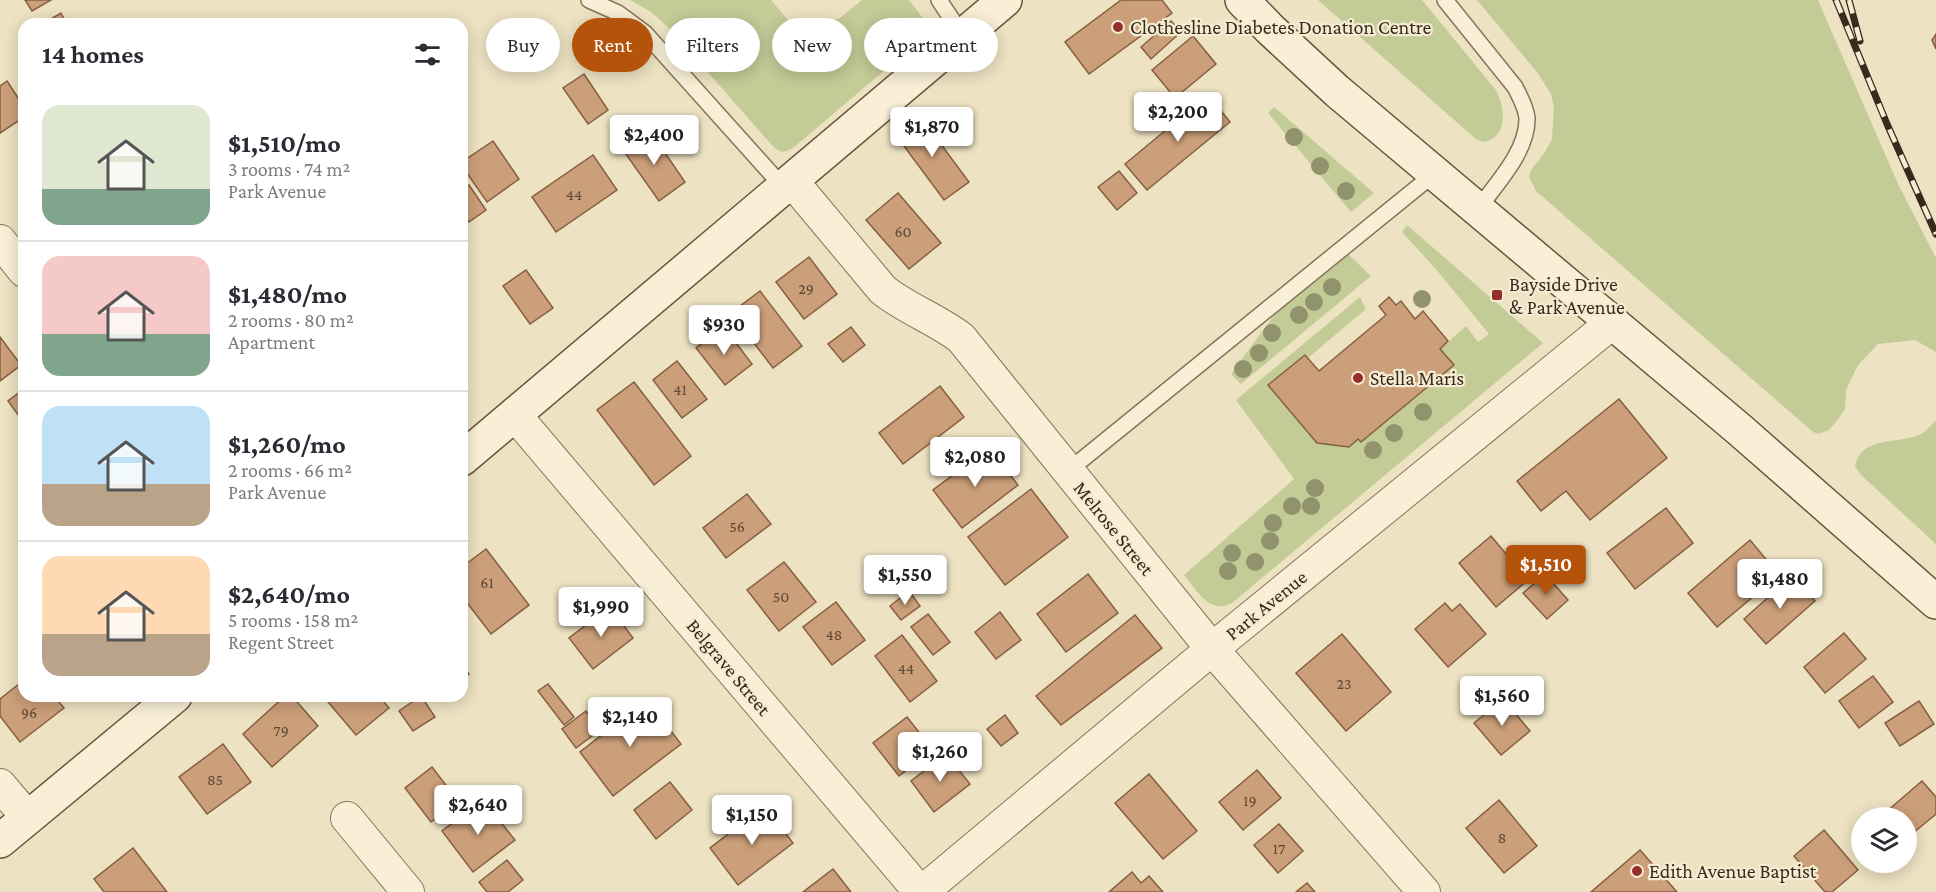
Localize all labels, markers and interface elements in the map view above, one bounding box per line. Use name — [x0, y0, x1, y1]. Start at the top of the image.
place label: Clothesline Diabetes Donation Centre — [1130, 16, 1432, 38]
chip: Buy — [486, 18, 560, 72]
chip: Rent — [572, 18, 653, 72]
chip: Filters — [665, 18, 760, 72]
chip: New — [772, 18, 852, 72]
chip: Apartment — [864, 18, 998, 72]
marker: Clothesline Diabetes Donation Centre — [1111, 20, 1125, 34]
icon: filters — [411, 38, 444, 71]
text: 14 homes — [42, 40, 144, 69]
pin: $2,200 — [1129, 92, 1227, 143]
text: $2,200 — [1148, 100, 1208, 122]
pin: $1,870 — [883, 107, 981, 158]
pin: $2,400 — [605, 115, 703, 166]
text: $1,870 — [904, 115, 960, 137]
text: $2,400 — [624, 123, 684, 145]
icon: home — [90, 129, 162, 201]
text: $1,510/mo — [228, 129, 341, 158]
text: 3 rooms · 74 m² — [228, 158, 350, 180]
text: Park Avenue — [228, 180, 326, 202]
house number: 44 — [566, 186, 582, 203]
house number: 60 — [894, 223, 912, 240]
place label: Bayside Drive & Park Avenue — [1509, 273, 1625, 318]
icon: home — [90, 280, 162, 352]
text: $1,480/mo — [228, 280, 347, 309]
house number: 29 — [798, 280, 814, 297]
marker: Bayside Drive & Park Avenue — [1490, 288, 1504, 302]
pin: $930 — [688, 305, 760, 356]
text: 2 rooms · 80 m² — [228, 309, 354, 331]
text: $930 — [703, 313, 745, 335]
text: Apartment — [228, 331, 315, 353]
place label: Stella Maris — [1370, 367, 1464, 389]
marker: Stella Maris — [1351, 371, 1365, 385]
house number: 41 — [673, 381, 687, 398]
icon: home — [90, 430, 162, 502]
text: $1,260/mo — [228, 430, 346, 459]
pin: $2,080 — [926, 437, 1024, 488]
text: $2,080 — [944, 445, 1006, 467]
text: 2 rooms · 66 m² — [228, 459, 352, 481]
street label: Melrose Street — [1069, 477, 1159, 580]
text: Park Avenue — [228, 481, 326, 503]
house number: 56 — [729, 518, 745, 535]
pin: $1,510 — [1497, 545, 1595, 596]
text: $1,510 — [1520, 553, 1572, 575]
pin: $1,550 — [856, 555, 954, 606]
pin: $1,480 — [1731, 559, 1829, 610]
text: $1,550 — [878, 563, 932, 585]
street label: Park Avenue — [1221, 565, 1311, 644]
text: $1,480 — [1751, 567, 1809, 589]
house number: 61 — [480, 574, 494, 591]
icon: home — [90, 580, 162, 652]
text: $2,640/mo — [228, 580, 350, 609]
pin: $1,990 — [552, 587, 650, 638]
house number: 50 — [773, 588, 789, 605]
text: $1,990 — [573, 595, 629, 617]
text: 5 rooms · 158 m² — [228, 609, 358, 631]
street label: Belgrave Street — [682, 614, 776, 721]
house number: 48 — [826, 626, 842, 643]
text: Regent Street — [228, 631, 334, 653]
house number: 44 — [898, 660, 914, 677]
house number: 23 — [1336, 675, 1352, 692]
pin: $1,560 — [1453, 676, 1551, 727]
text: $1,560 — [1474, 684, 1530, 706]
pin: $2,140 — [581, 697, 679, 748]
house number: 96 — [21, 704, 37, 721]
text: $2,140 — [602, 705, 658, 727]
house number: 79 — [273, 722, 289, 739]
pin: $1,260 — [891, 732, 989, 783]
text: $1,260 — [912, 740, 968, 762]
house number: 85 — [207, 771, 223, 788]
pin: $2,640 — [429, 785, 527, 836]
house number: 19 — [1243, 792, 1257, 809]
text: $2,640 — [448, 793, 508, 815]
pin: $1,150 — [703, 795, 801, 846]
text: $1,150 — [726, 803, 778, 825]
map controls — [1851, 807, 1917, 873]
button: layers — [1851, 807, 1917, 873]
house number: 8 — [1498, 829, 1506, 846]
house number: 17 — [1273, 840, 1286, 857]
place label: Edith Avenue Baptist — [1649, 860, 1817, 883]
marker: Edith Avenue Baptist — [1630, 864, 1644, 878]

